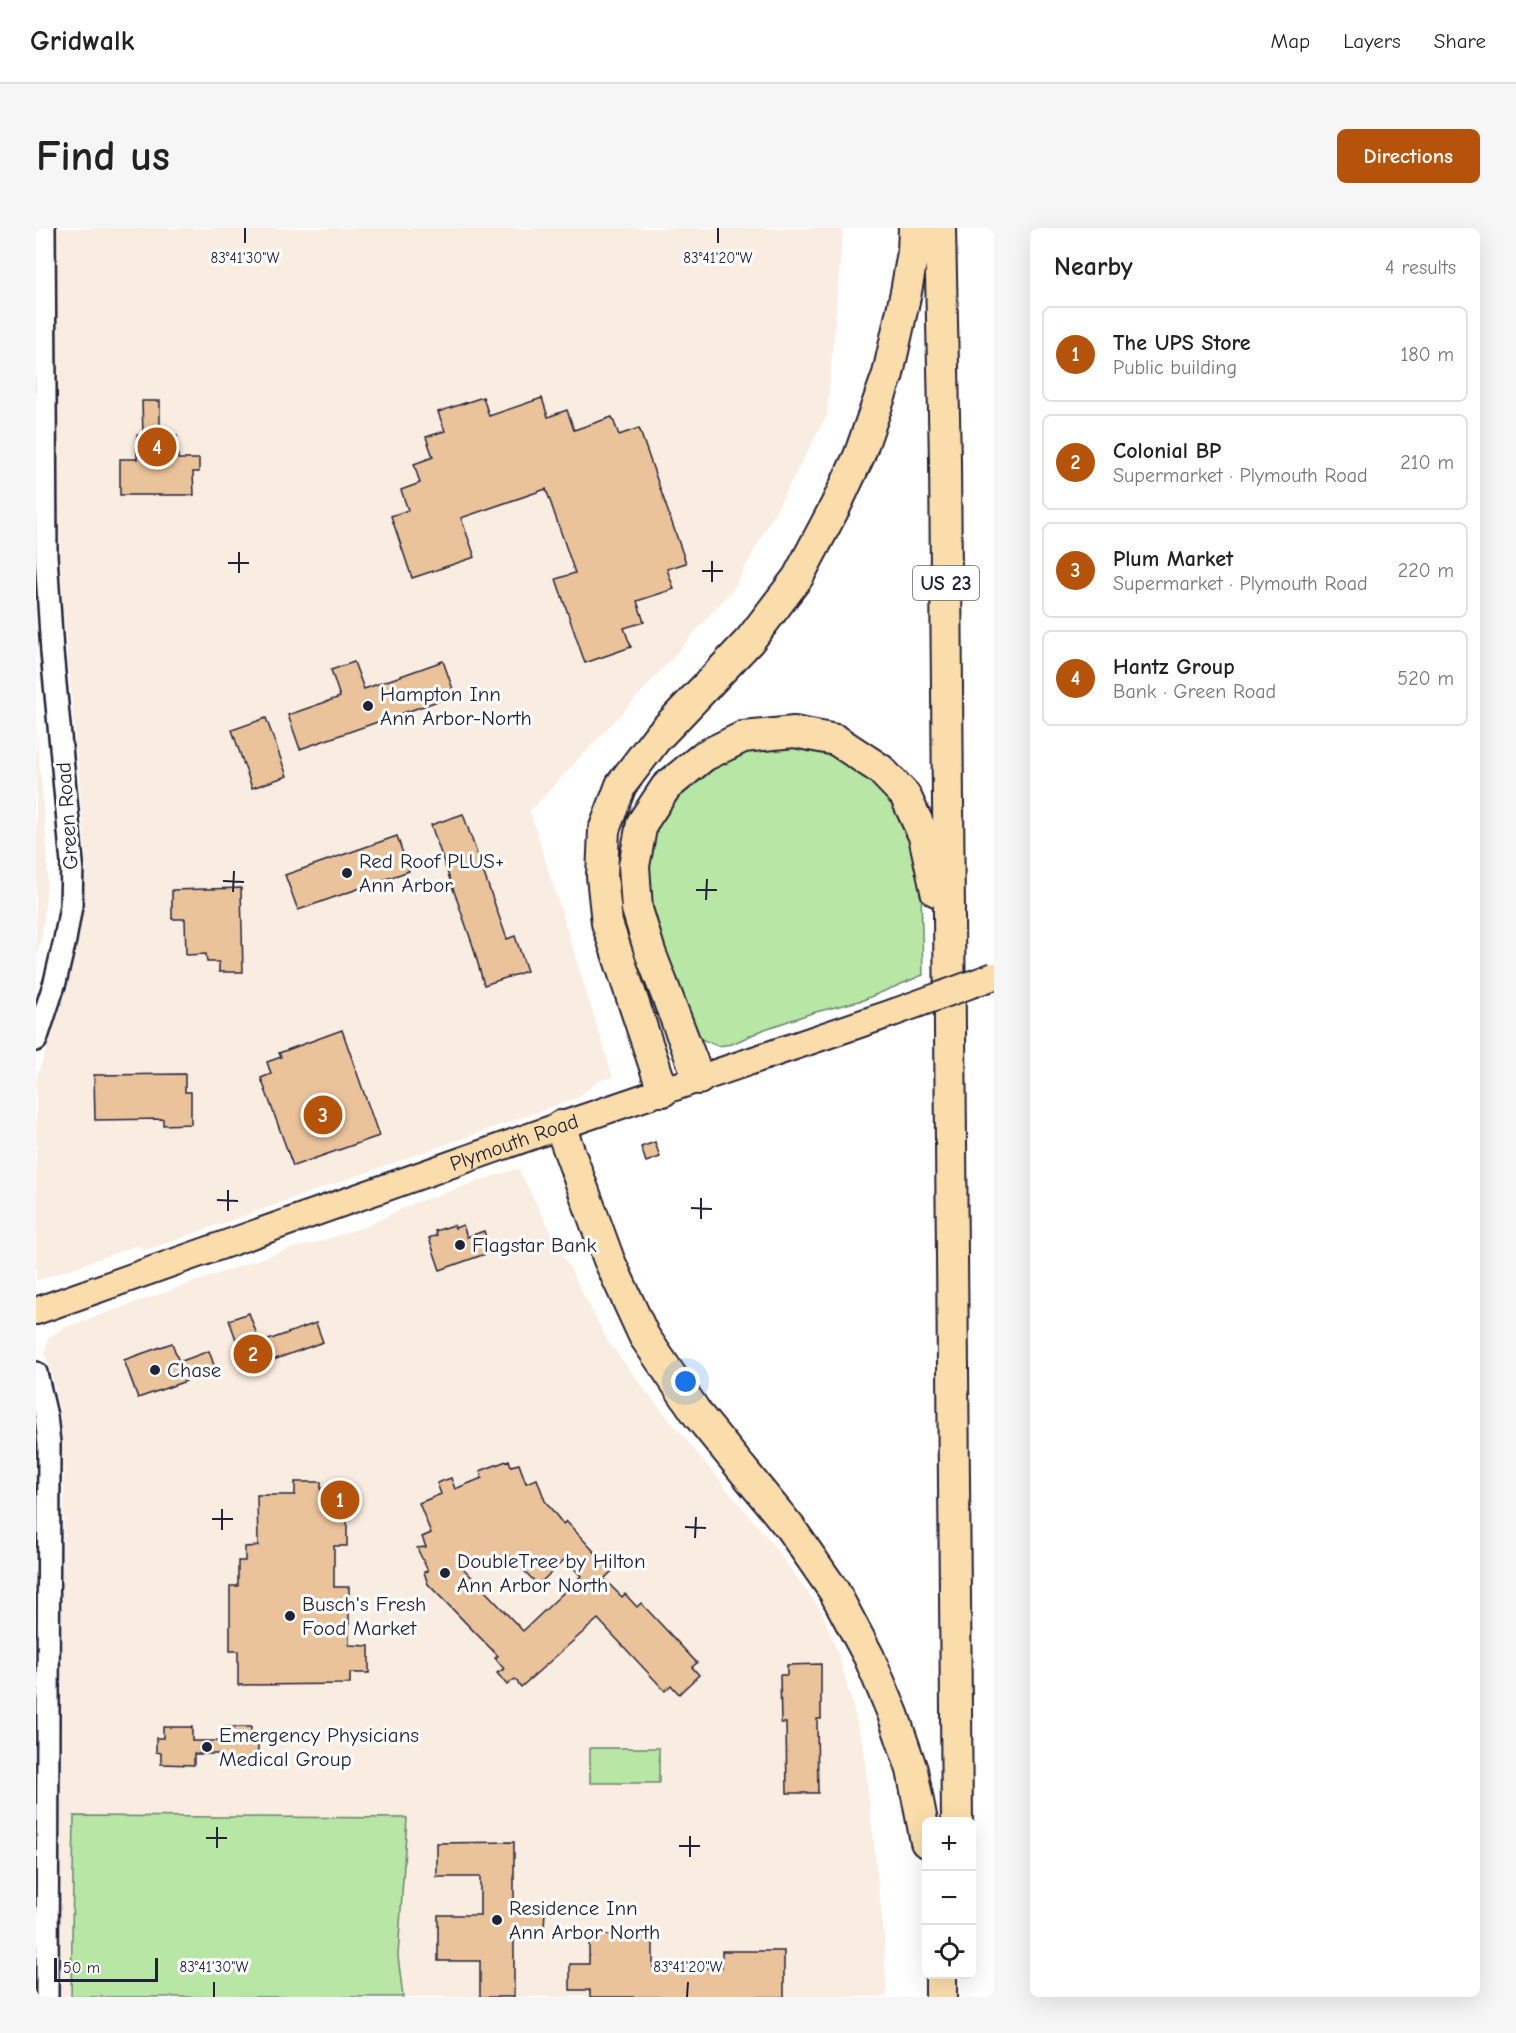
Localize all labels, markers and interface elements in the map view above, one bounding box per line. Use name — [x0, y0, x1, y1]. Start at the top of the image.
text: Gridwalk — [30, 25, 134, 57]
text: Map — [1271, 29, 1310, 53]
text: Layers — [1343, 29, 1401, 53]
text: Share — [1434, 29, 1486, 53]
button: Directions — [1337, 129, 1480, 183]
text: Find us — [36, 132, 170, 181]
text: 83°41'30"W — [210, 249, 280, 267]
text: 83°41'20"W — [683, 249, 753, 267]
text: Nearby — [1054, 252, 1133, 282]
text: 4 results — [1385, 256, 1456, 279]
text: The UPS Store — [1113, 330, 1251, 356]
text: 1 — [1072, 343, 1079, 366]
text: 180 m — [1400, 343, 1454, 366]
text: Public building — [1113, 356, 1237, 379]
pin: 4 — [138, 424, 176, 470]
text: Colonial BP — [1113, 438, 1221, 464]
text: 2 — [1071, 451, 1080, 474]
text: 210 m — [1400, 451, 1454, 474]
text: Supermarket · Plymouth Road — [1113, 464, 1368, 487]
text: Plum Market — [1113, 546, 1233, 572]
text: 3 — [1071, 559, 1080, 582]
text: 220 m — [1398, 559, 1454, 582]
road number: US 23 — [913, 566, 979, 600]
text: Supermarket · Plymouth Road — [1113, 572, 1368, 595]
text: Hantz Group — [1113, 654, 1235, 680]
text: 4 — [1071, 667, 1080, 690]
text: 520 m — [1397, 667, 1454, 690]
text: Bank · Green Road — [1113, 680, 1276, 703]
place label: Hampton Inn Ann Arbor-North — [380, 682, 532, 730]
marker: Hampton Inn Ann Arbor-North — [361, 699, 375, 713]
street label: Green Road — [51, 761, 83, 871]
place label: Red Roof PLUS+ Ann Arbor — [359, 849, 504, 897]
marker: Red Roof PLUS+ Ann Arbor — [340, 866, 354, 880]
pin: 3 — [304, 1092, 342, 1138]
street label: Plymouth Road — [447, 1109, 581, 1176]
place label: Flagstar Bank — [472, 1233, 597, 1257]
marker: Flagstar Bank — [453, 1238, 467, 1252]
pin: 2 — [234, 1332, 272, 1376]
place label: Chase — [167, 1358, 221, 1382]
marker: Chase — [148, 1363, 162, 1377]
your location — [671, 1367, 700, 1396]
pin: 1 — [320, 1478, 360, 1522]
place label: DoubleTree by Hilton Ann Arbor North — [457, 1549, 646, 1597]
marker: DoubleTree by Hilton Ann Arbor North — [438, 1566, 452, 1580]
place label: Busch's Fresh Food Market — [302, 1592, 426, 1640]
marker: Busch's Fresh Food Market — [283, 1609, 297, 1623]
place label: Emergency Physicians Medical Group — [219, 1723, 419, 1771]
marker: Emergency Physicians Medical Group — [200, 1740, 214, 1754]
map controls — [922, 1817, 976, 1979]
button: + — [922, 1817, 976, 1871]
button: − — [922, 1871, 976, 1925]
place label: Residence Inn Ann Arbor North — [509, 1896, 660, 1944]
marker: Residence Inn Ann Arbor North — [490, 1913, 504, 1927]
button: locate — [922, 1925, 976, 1979]
scale bar — [54, 1955, 158, 1982]
text: 83°41'30"W — [179, 1958, 249, 1976]
text: 83°41'20"W — [653, 1958, 723, 1976]
text: 50 m — [63, 1959, 100, 1977]

